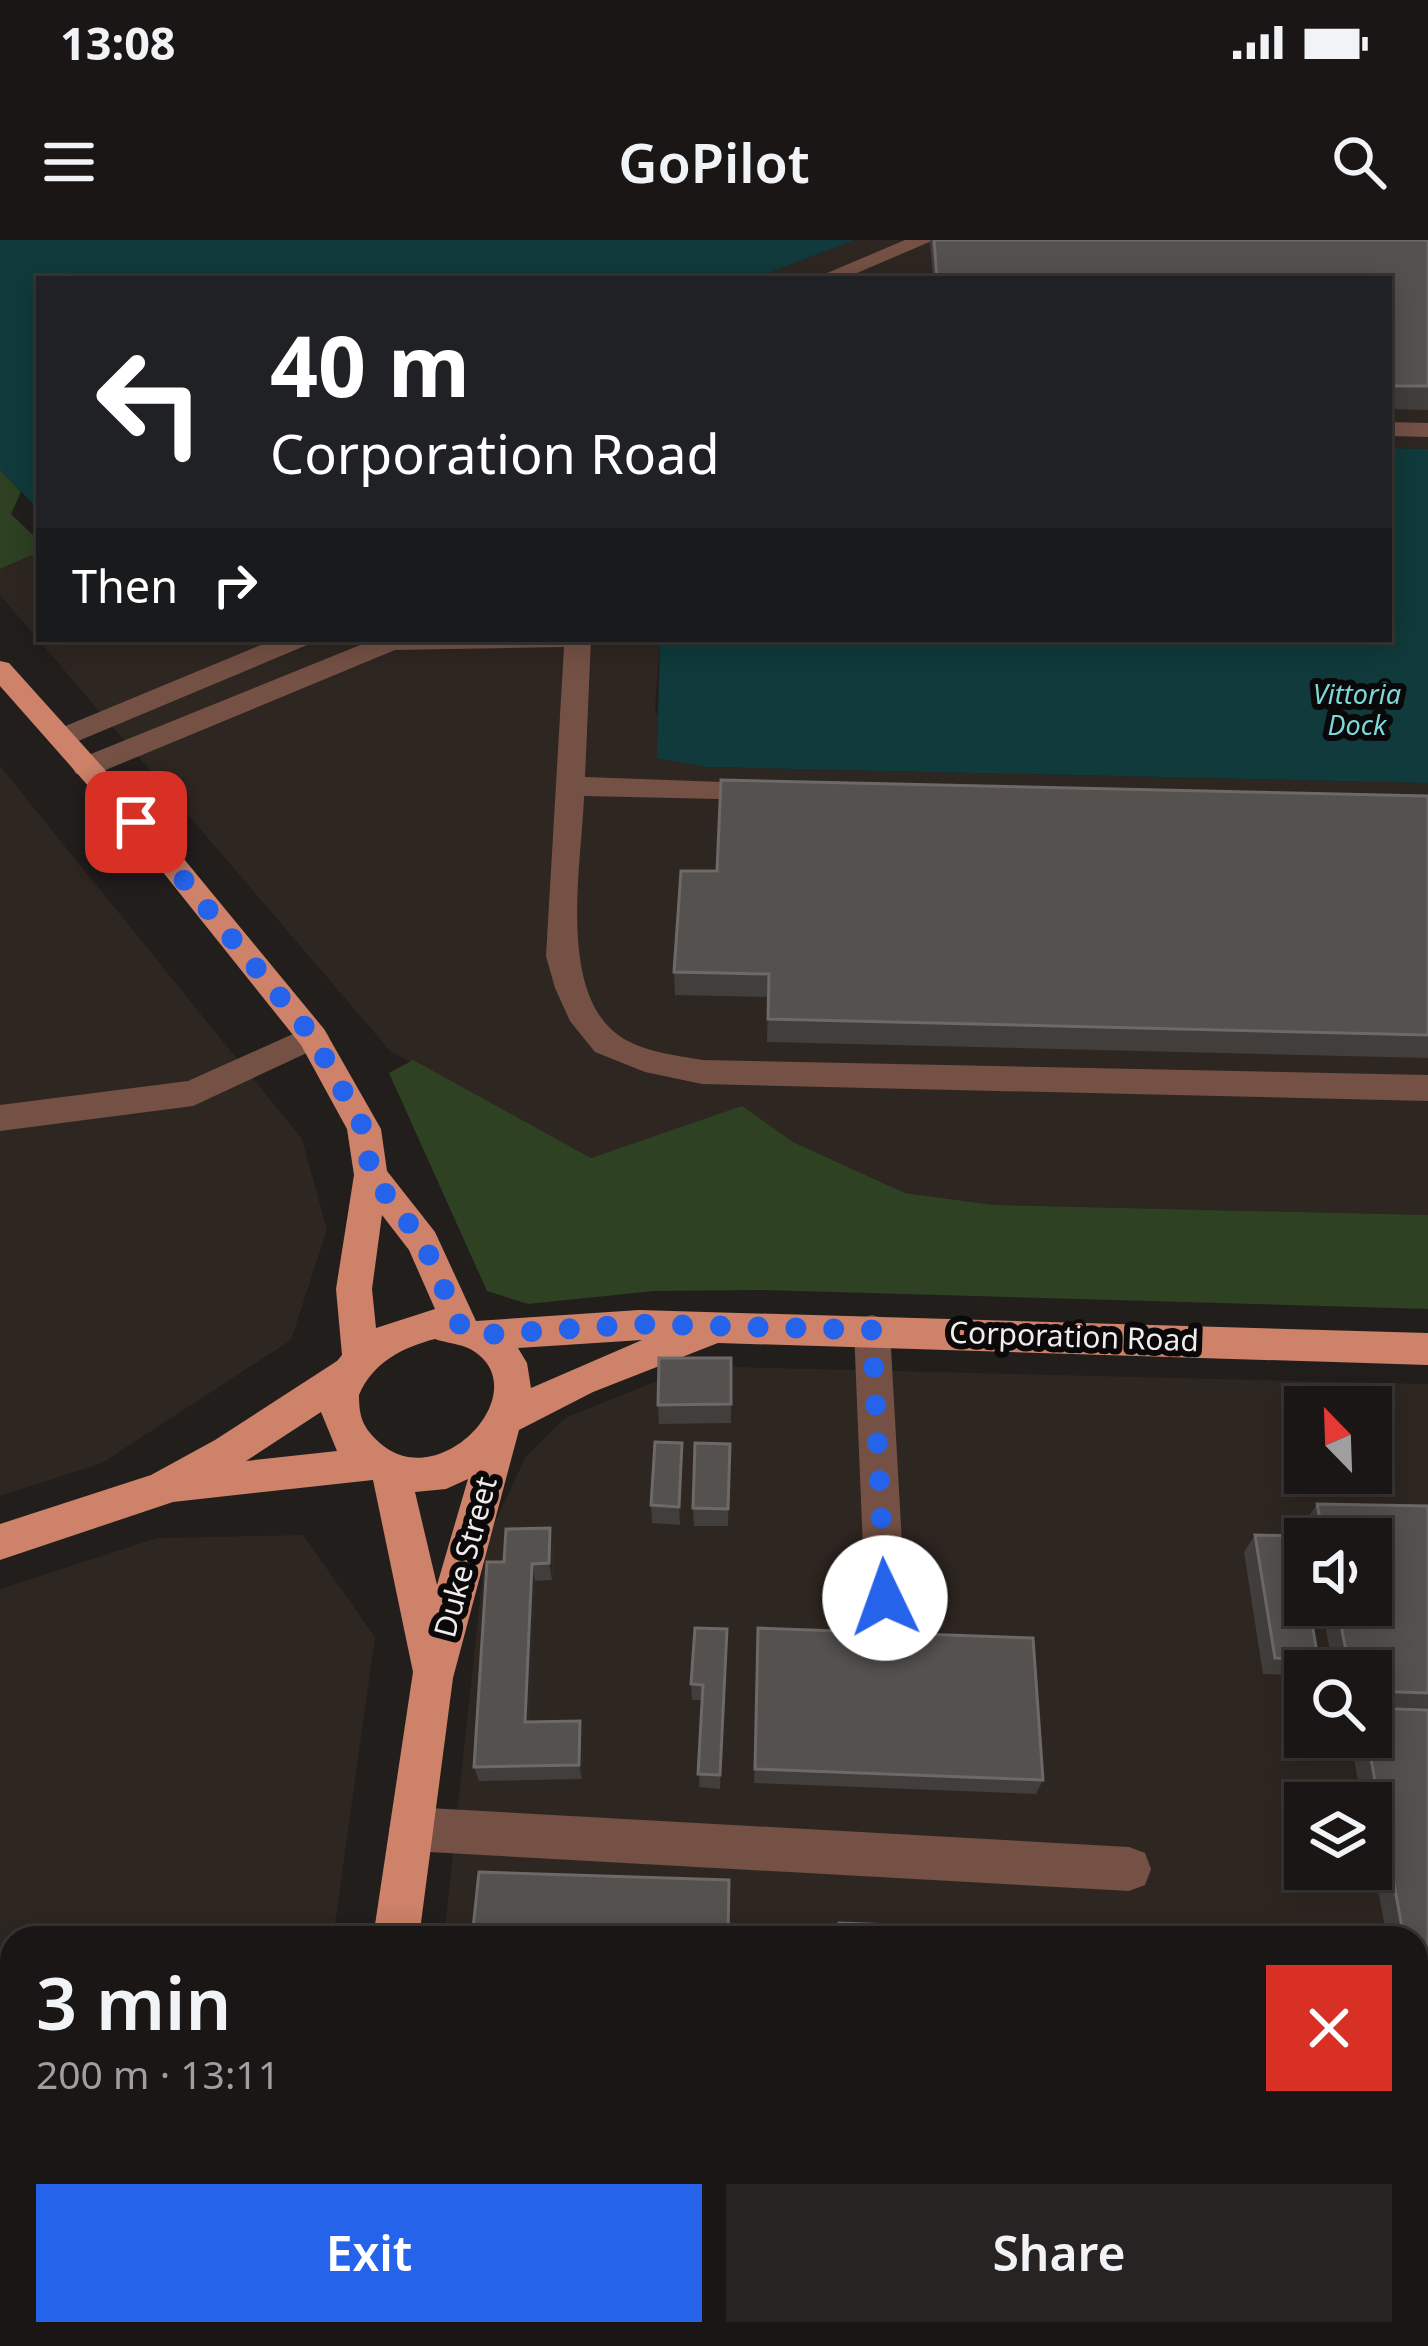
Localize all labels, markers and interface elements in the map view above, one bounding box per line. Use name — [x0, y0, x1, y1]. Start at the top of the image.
text: 13:08 — [60, 12, 176, 73]
text: GoPilot — [618, 125, 810, 199]
icon: menu — [36, 129, 102, 195]
icon: search — [1326, 129, 1392, 195]
text: 40 m — [270, 307, 470, 422]
icon: left — [72, 324, 228, 480]
text: Corporation Road — [270, 416, 720, 490]
icon: right — [202, 552, 268, 618]
text: Then — [72, 555, 178, 616]
water label: Vittoria Dock — [1313, 675, 1401, 743]
pin — [85, 771, 187, 873]
icon: arrive — [103, 789, 169, 855]
street label: Corporation Road — [948, 1311, 1200, 1360]
north arrow — [1284, 1386, 1392, 1494]
map controls — [1284, 1386, 1392, 1890]
street label: Duke Street — [423, 1471, 506, 1642]
button: sound — [1284, 1518, 1392, 1626]
position arrow — [822, 1535, 948, 1661]
button: search — [1284, 1650, 1392, 1758]
button: layers — [1284, 1782, 1392, 1890]
text: 3 min — [36, 1953, 231, 2051]
button: close — [1266, 1965, 1392, 2091]
text: 200 m · 13:11 — [36, 2047, 280, 2100]
button: Exit — [36, 2184, 702, 2322]
button: Share — [726, 2184, 1392, 2322]

